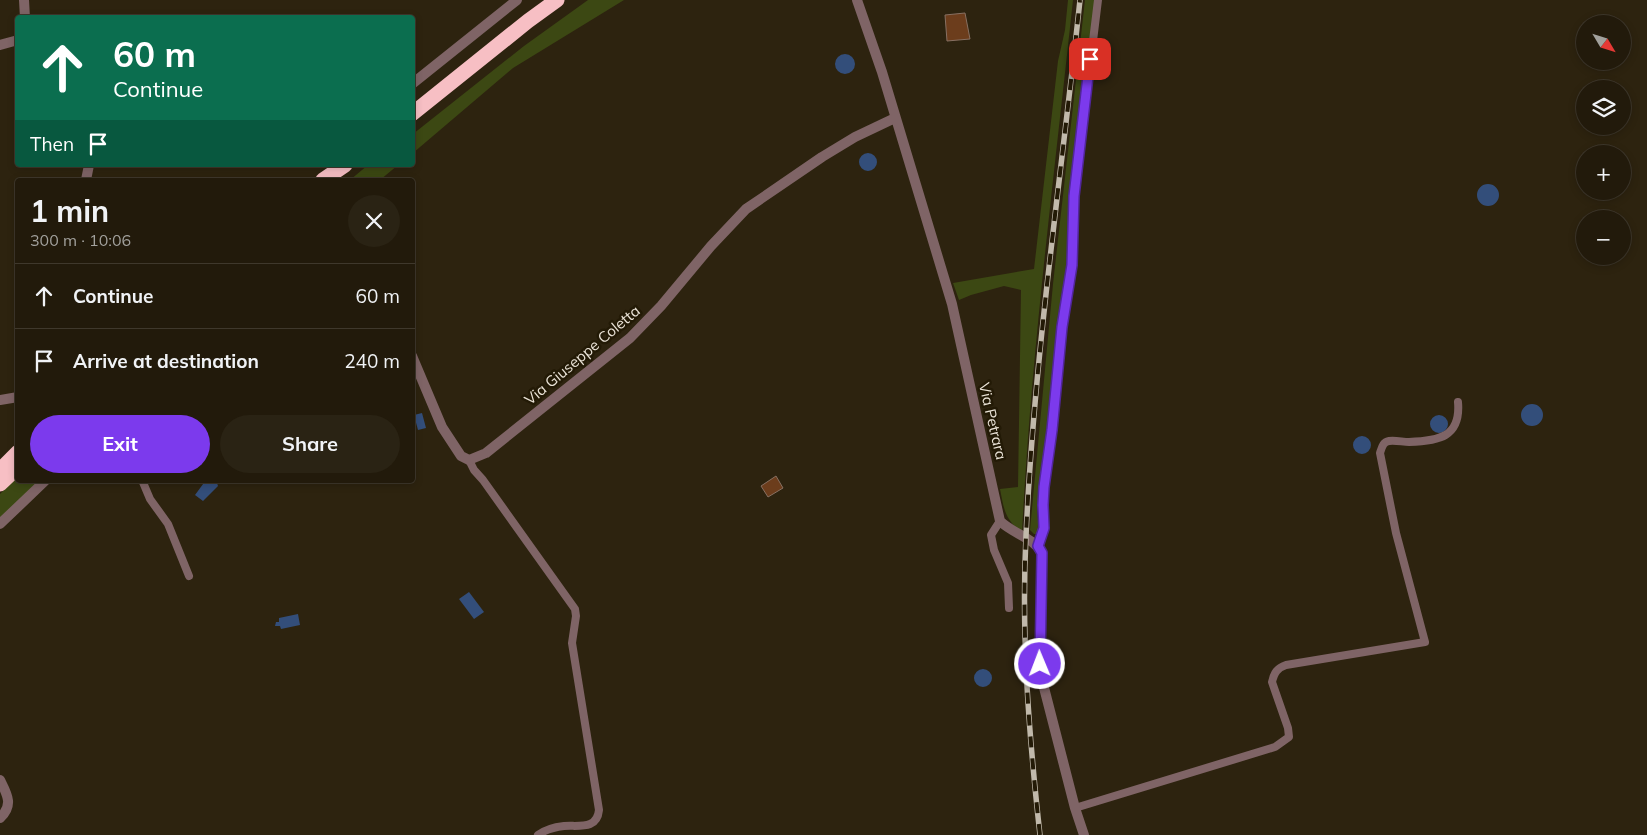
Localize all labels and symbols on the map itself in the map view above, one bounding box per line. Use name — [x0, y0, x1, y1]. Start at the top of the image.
north arrow — [1576, 15, 1631, 70]
pin — [1069, 38, 1111, 80]
street label: Via Giuseppe Coletta — [520, 301, 644, 409]
street label: Via Petrara — [975, 381, 1011, 461]
position arrow — [1013, 637, 1065, 689]

